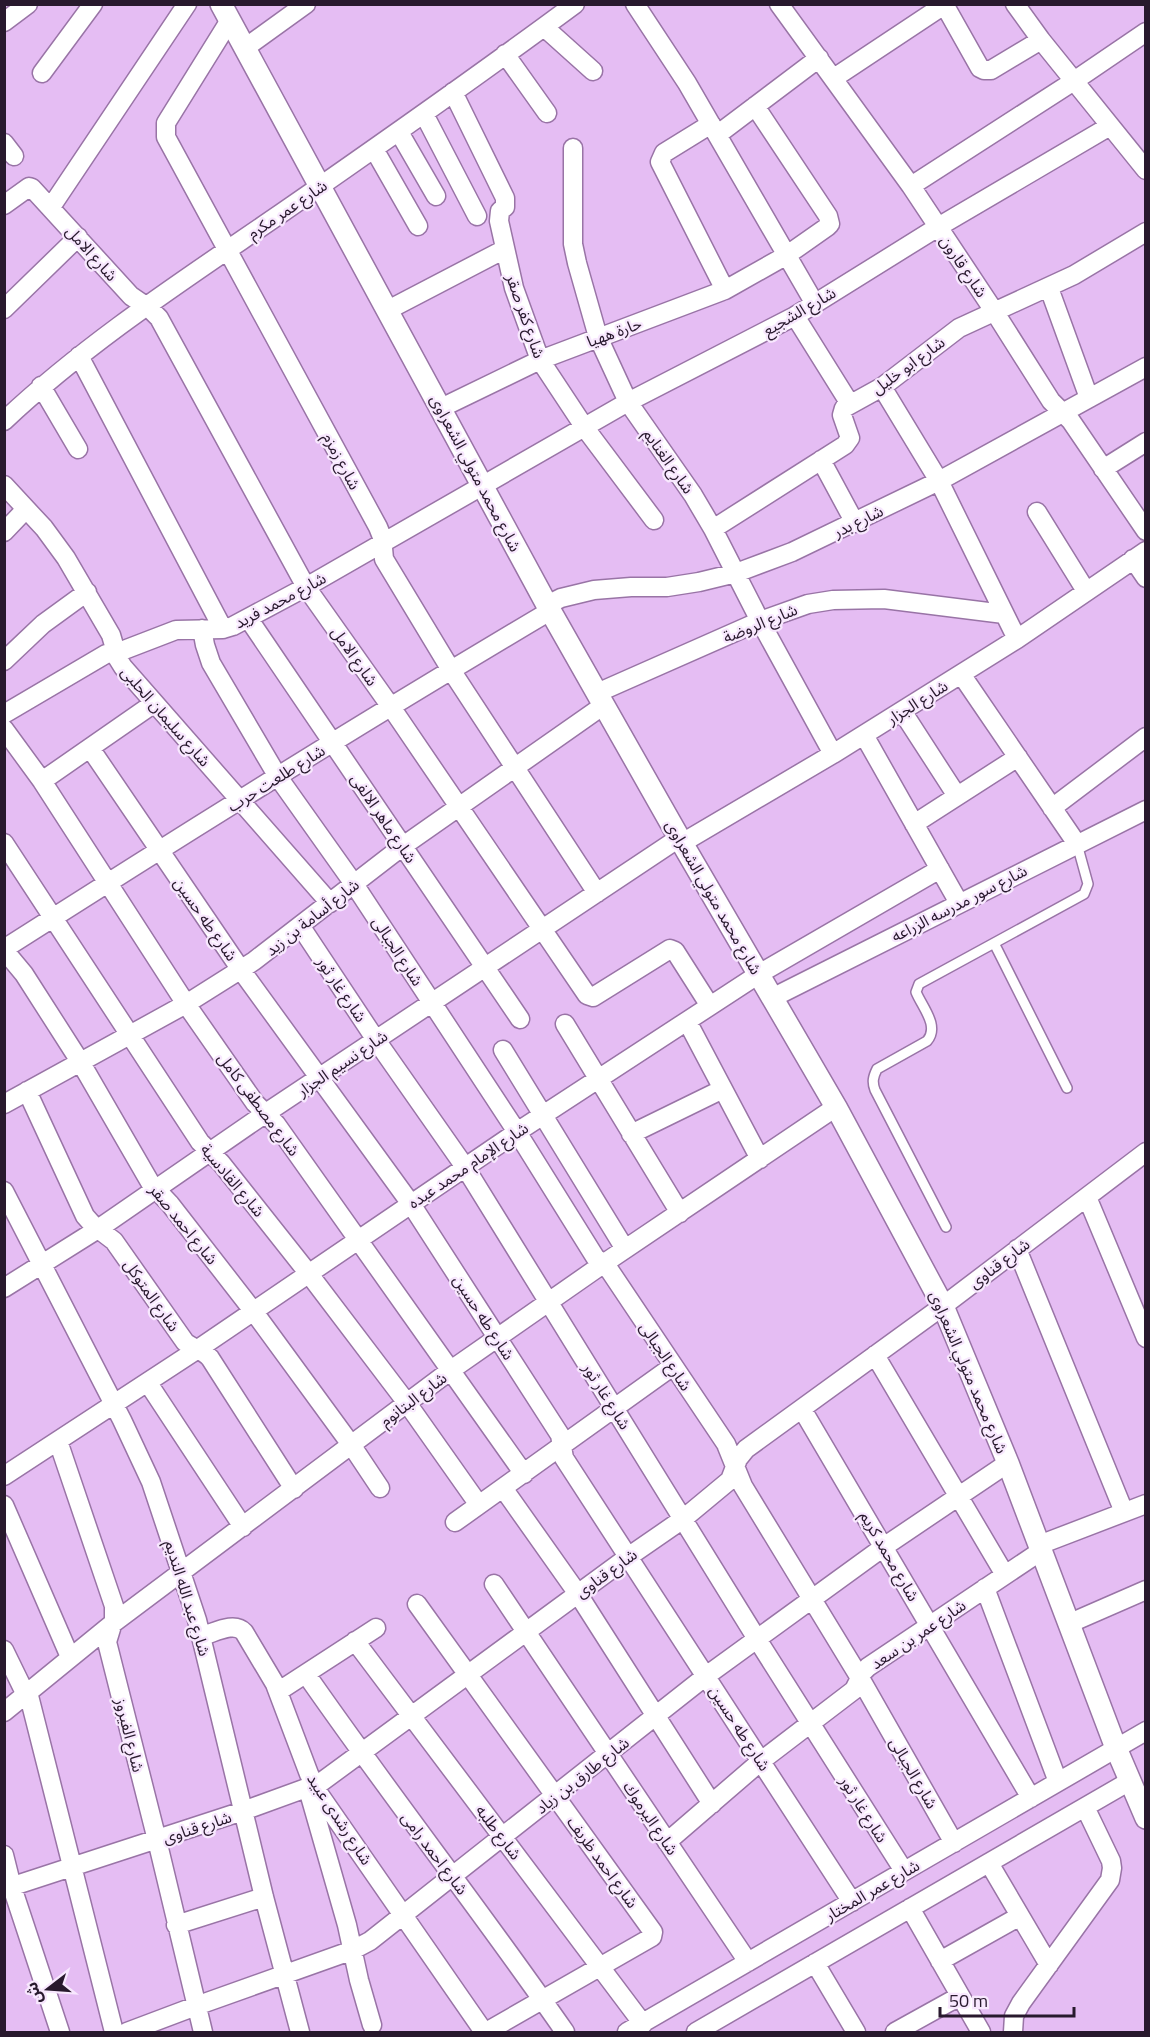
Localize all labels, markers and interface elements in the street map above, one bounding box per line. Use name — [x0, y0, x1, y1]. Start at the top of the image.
street label: شارع عمر مكرم — [242, 173, 332, 245]
street label: شارع الامل — [60, 220, 124, 287]
street label: شارع قارون — [934, 230, 994, 302]
street label: شارع كفر صقر — [499, 270, 552, 362]
street label: شارع الشجيع — [758, 280, 841, 342]
street label: حارة ههيا — [583, 311, 645, 353]
street label: شارع ابو خليل — [866, 330, 950, 401]
street label: شارع محمد متولي الشعراوى — [423, 390, 528, 556]
street label: شارع الغنايم — [637, 423, 700, 499]
street label: شارع زمزم — [316, 428, 367, 494]
street label: شارع بدر — [828, 499, 888, 545]
street label: شارع محمد فريد — [230, 566, 331, 635]
street label: شارع الروضة — [719, 597, 801, 650]
street label: شارع الامل — [325, 621, 384, 691]
street label: شارع سليمان الحلبى — [115, 660, 217, 772]
street label: شارع الجزار — [881, 674, 953, 732]
street label: شارع طلعت حرب — [222, 738, 330, 819]
street label: شارع ماهر الالفى — [344, 768, 423, 868]
street label: شارع محمد متولي الشعراوى — [659, 815, 768, 979]
street label: شارع سور مدرسه الزراعه — [887, 858, 1032, 949]
street label: شارع طه حسين — [167, 872, 244, 966]
street label: شارع أسامة بن زيد — [260, 873, 365, 962]
street label: شارع الجبالى — [366, 911, 430, 991]
street label: شارع غار ثور — [310, 950, 373, 1027]
street label: شارع نسيم الجزار — [291, 1024, 393, 1104]
street label: شارع مصطفى كامل — [211, 1047, 306, 1161]
street label: شارع الإمام محمد عبده — [403, 1116, 534, 1215]
street label: شارع القادسية — [194, 1138, 271, 1223]
street label: شارع احمد صقر — [142, 1178, 224, 1270]
street label: شارع قناوى — [963, 1232, 1035, 1295]
street label: شارع المتوكل — [117, 1254, 186, 1337]
street label: شارع طه حسين — [447, 1270, 521, 1365]
street label: شارع محمد متولي الشعراوى — [923, 1287, 1014, 1458]
street label: شارع الجبالى — [633, 1317, 698, 1396]
street label: شارع غار ثور — [576, 1357, 637, 1435]
street label: شارع البتانوم — [374, 1366, 452, 1433]
street label: شارع محمد كريم — [854, 1506, 926, 1606]
street label: شارع عبد الله النديم — [158, 1537, 217, 1659]
street label: شارع قناوى — [570, 1542, 642, 1604]
street label: شارع عمر بن سعد — [865, 1593, 971, 1676]
street label: شارع طه حسين — [703, 1681, 777, 1776]
street label: شارع الفيروز — [108, 1694, 151, 1775]
street label: شارع طارق بن زياد — [530, 1731, 635, 1820]
street label: شارع الجبالى — [883, 1733, 944, 1814]
street label: شارع رشدى عبيد — [301, 1768, 379, 1870]
street label: شارع غار ثور — [833, 1770, 894, 1848]
street label: شارع اليرموك — [617, 1776, 685, 1860]
street label: شارع طلبه — [469, 1799, 528, 1865]
street label: شارع قناوى — [159, 1805, 235, 1850]
street label: شارع احمد رامى — [395, 1806, 474, 1900]
street label: شارع احمد ظريف — [561, 1811, 645, 1913]
street label: شارع عمر المختار — [819, 1853, 924, 1928]
north arrow — [18, 1959, 78, 2019]
text: ش — [19, 1979, 48, 2007]
scale bar — [940, 1980, 1074, 2018]
text: 50 m — [949, 1987, 988, 2014]

